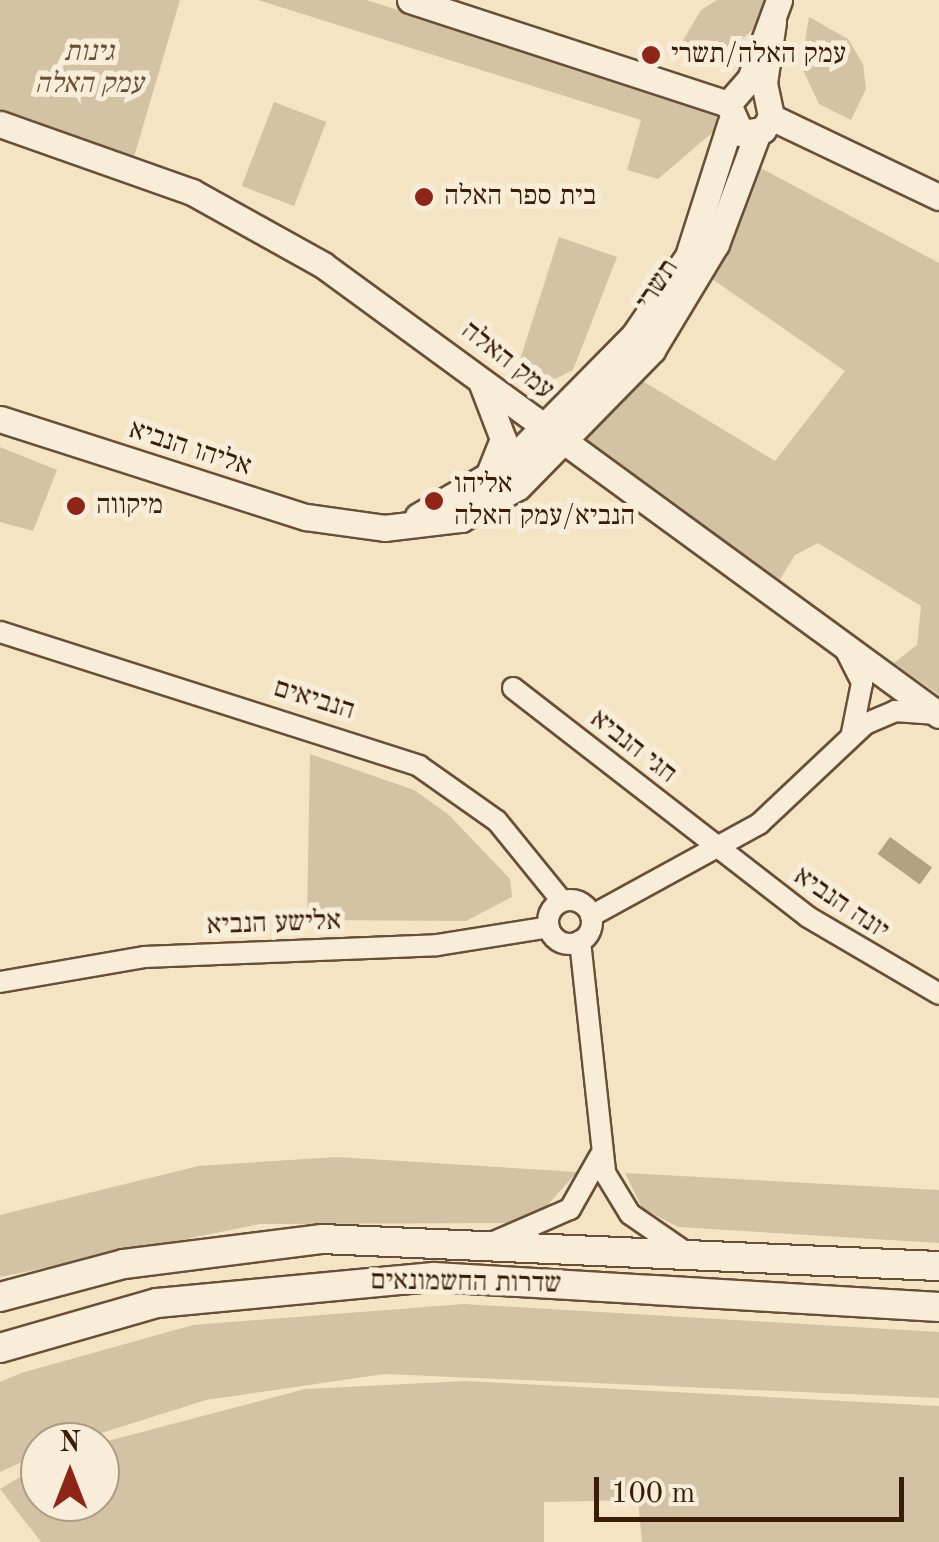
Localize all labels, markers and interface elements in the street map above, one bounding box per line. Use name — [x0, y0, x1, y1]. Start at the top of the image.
park label: גינות עמק האלה — [35, 36, 143, 102]
place label: עמק האלה/תשרי — [671, 38, 846, 72]
marker: עמק האלה/תשרי — [640, 44, 662, 66]
place label: בית ספר האלה — [444, 180, 596, 214]
marker: בית ספר האלה — [413, 186, 435, 208]
street label: תשרי — [629, 253, 687, 317]
street label: עמק האלה — [454, 314, 560, 408]
street label: אליהו הנביא — [125, 413, 255, 485]
place label: אליהו הנביא/עמק האלה — [454, 468, 635, 534]
place label: מיקווה — [96, 489, 163, 523]
marker: אליהו הנביא/עמק האלה — [423, 490, 445, 512]
marker: מיקווה — [65, 495, 87, 517]
street label: הנביאים — [269, 672, 359, 728]
street label: חגי הנביא — [583, 703, 683, 791]
street label: יונה הנביא — [787, 860, 895, 948]
street label: אלישע הנביא — [206, 905, 342, 943]
street label: שדרות החשמונאים — [370, 1265, 562, 1301]
north arrow — [20, 1422, 120, 1522]
text: N — [59, 1430, 81, 1458]
scale bar — [599, 1457, 909, 1519]
text: 100 m — [611, 1479, 695, 1509]

